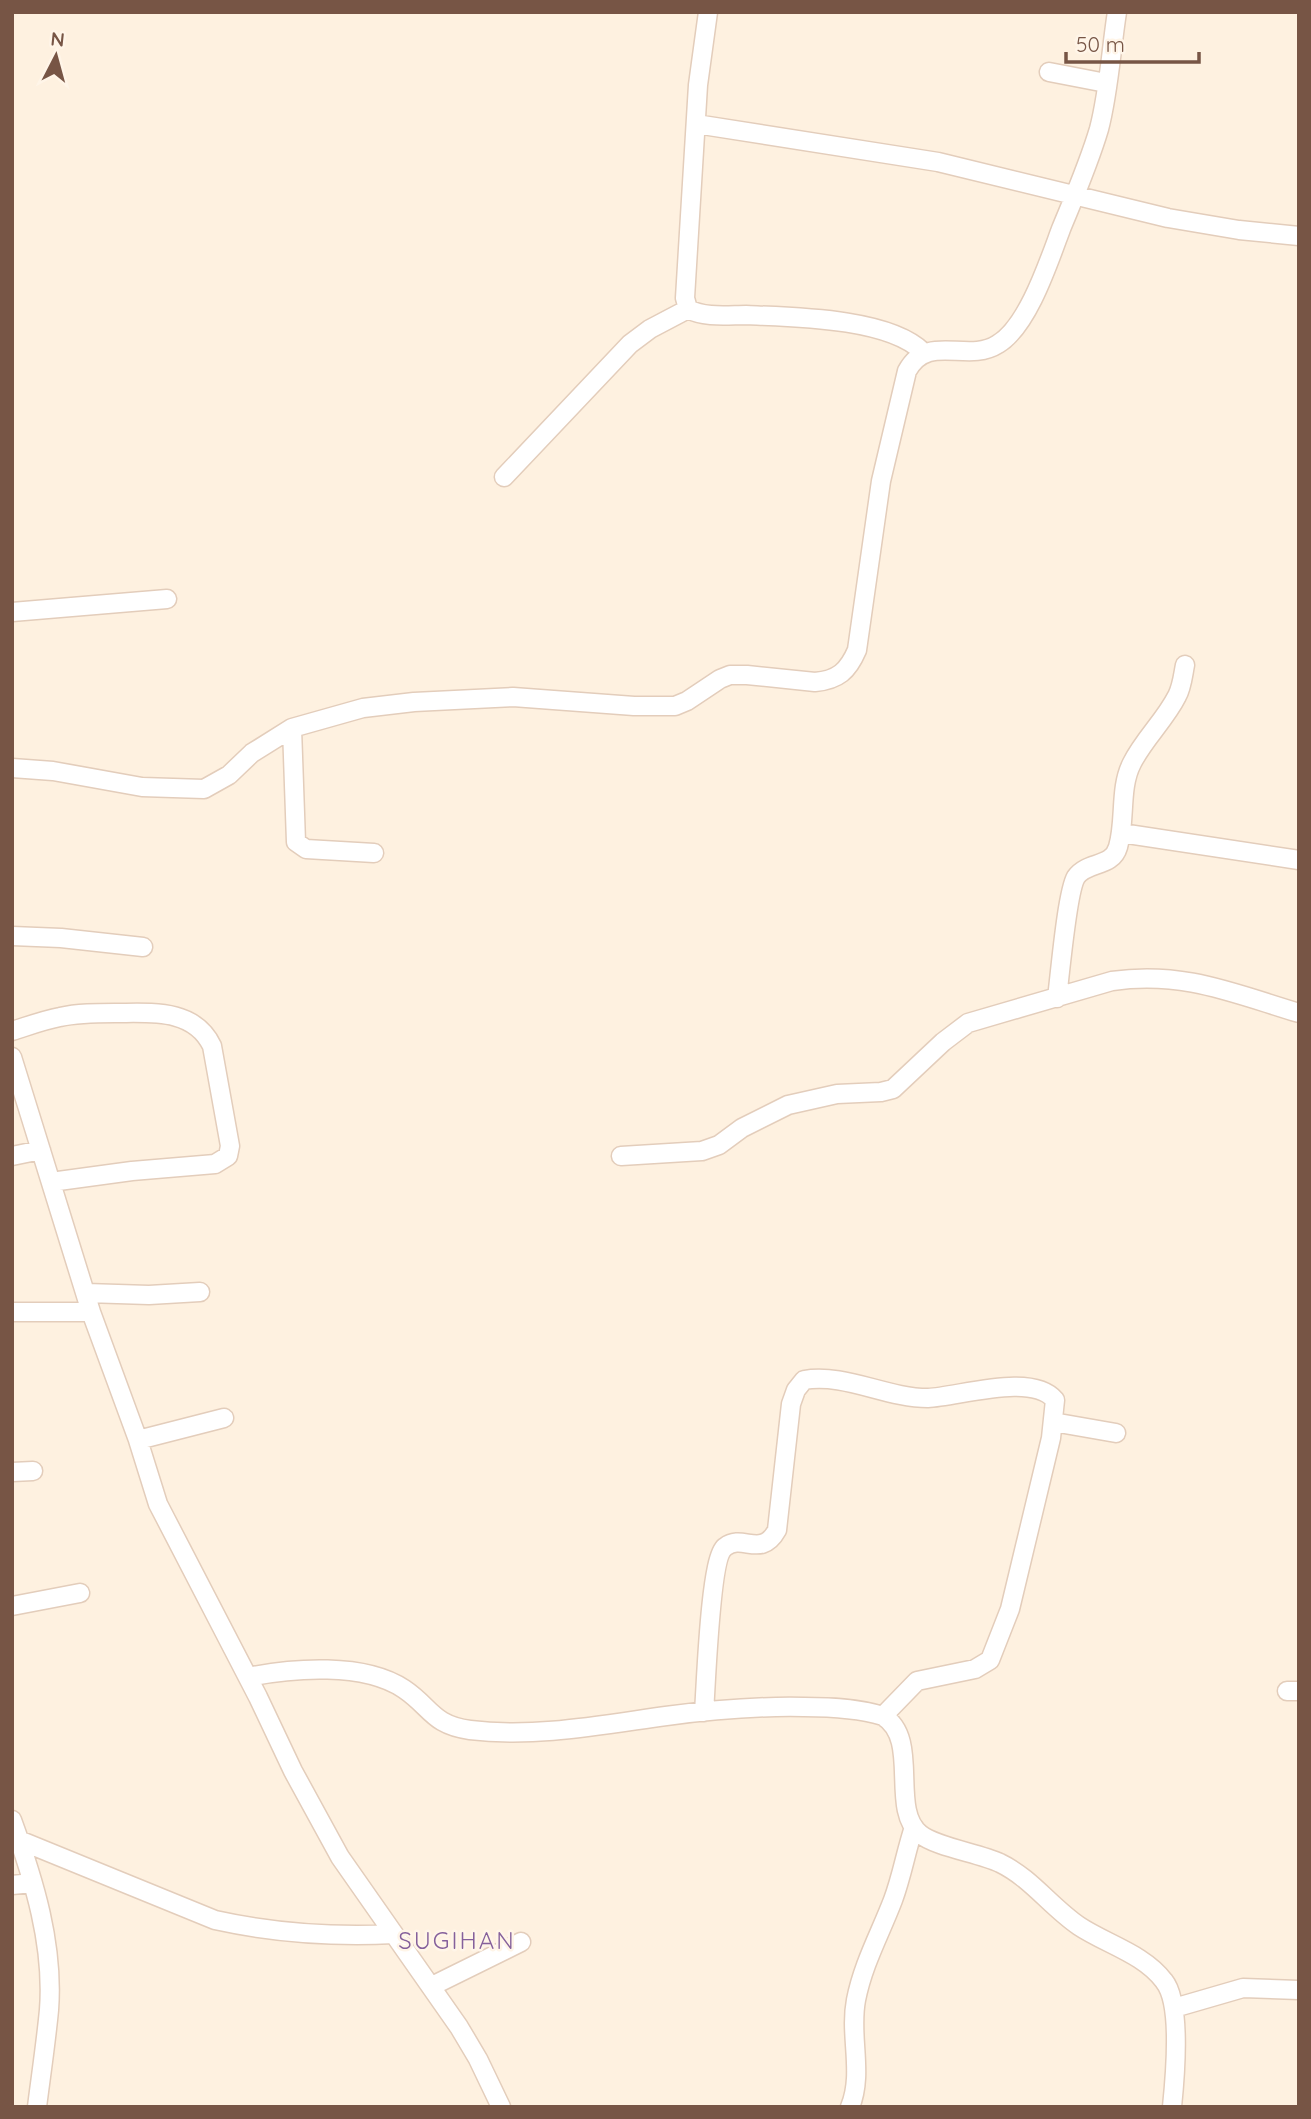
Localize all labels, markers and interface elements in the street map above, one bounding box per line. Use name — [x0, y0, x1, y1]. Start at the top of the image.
north arrow — [21, 21, 91, 91]
scale bar — [1066, 21, 1199, 65]
text: N — [50, 26, 66, 52]
text: 50 m — [1076, 31, 1125, 57]
district label: SUGIHAN — [398, 1925, 516, 1955]

